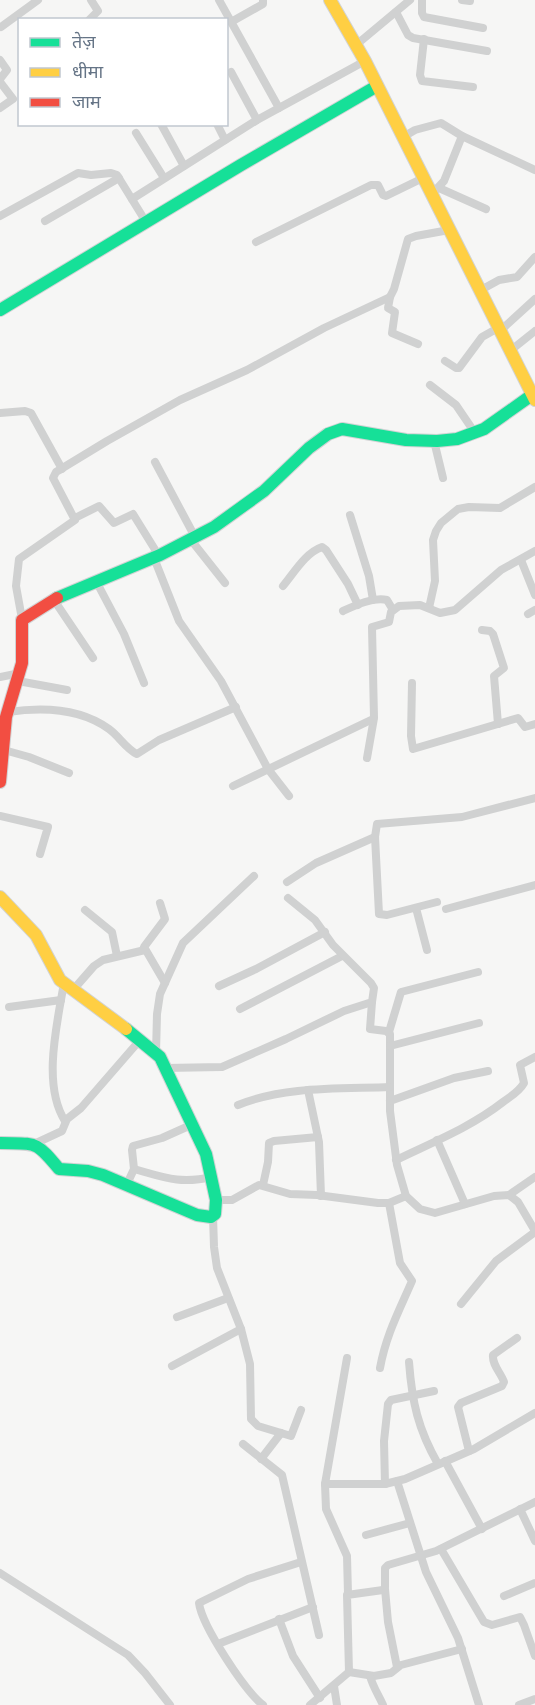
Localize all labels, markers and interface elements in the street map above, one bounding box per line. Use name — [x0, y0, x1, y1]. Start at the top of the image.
legend — [18, 18, 228, 126]
text: तेज़ — [72, 30, 96, 52]
text: धीमा — [72, 60, 103, 82]
text: जाम — [72, 90, 102, 112]

